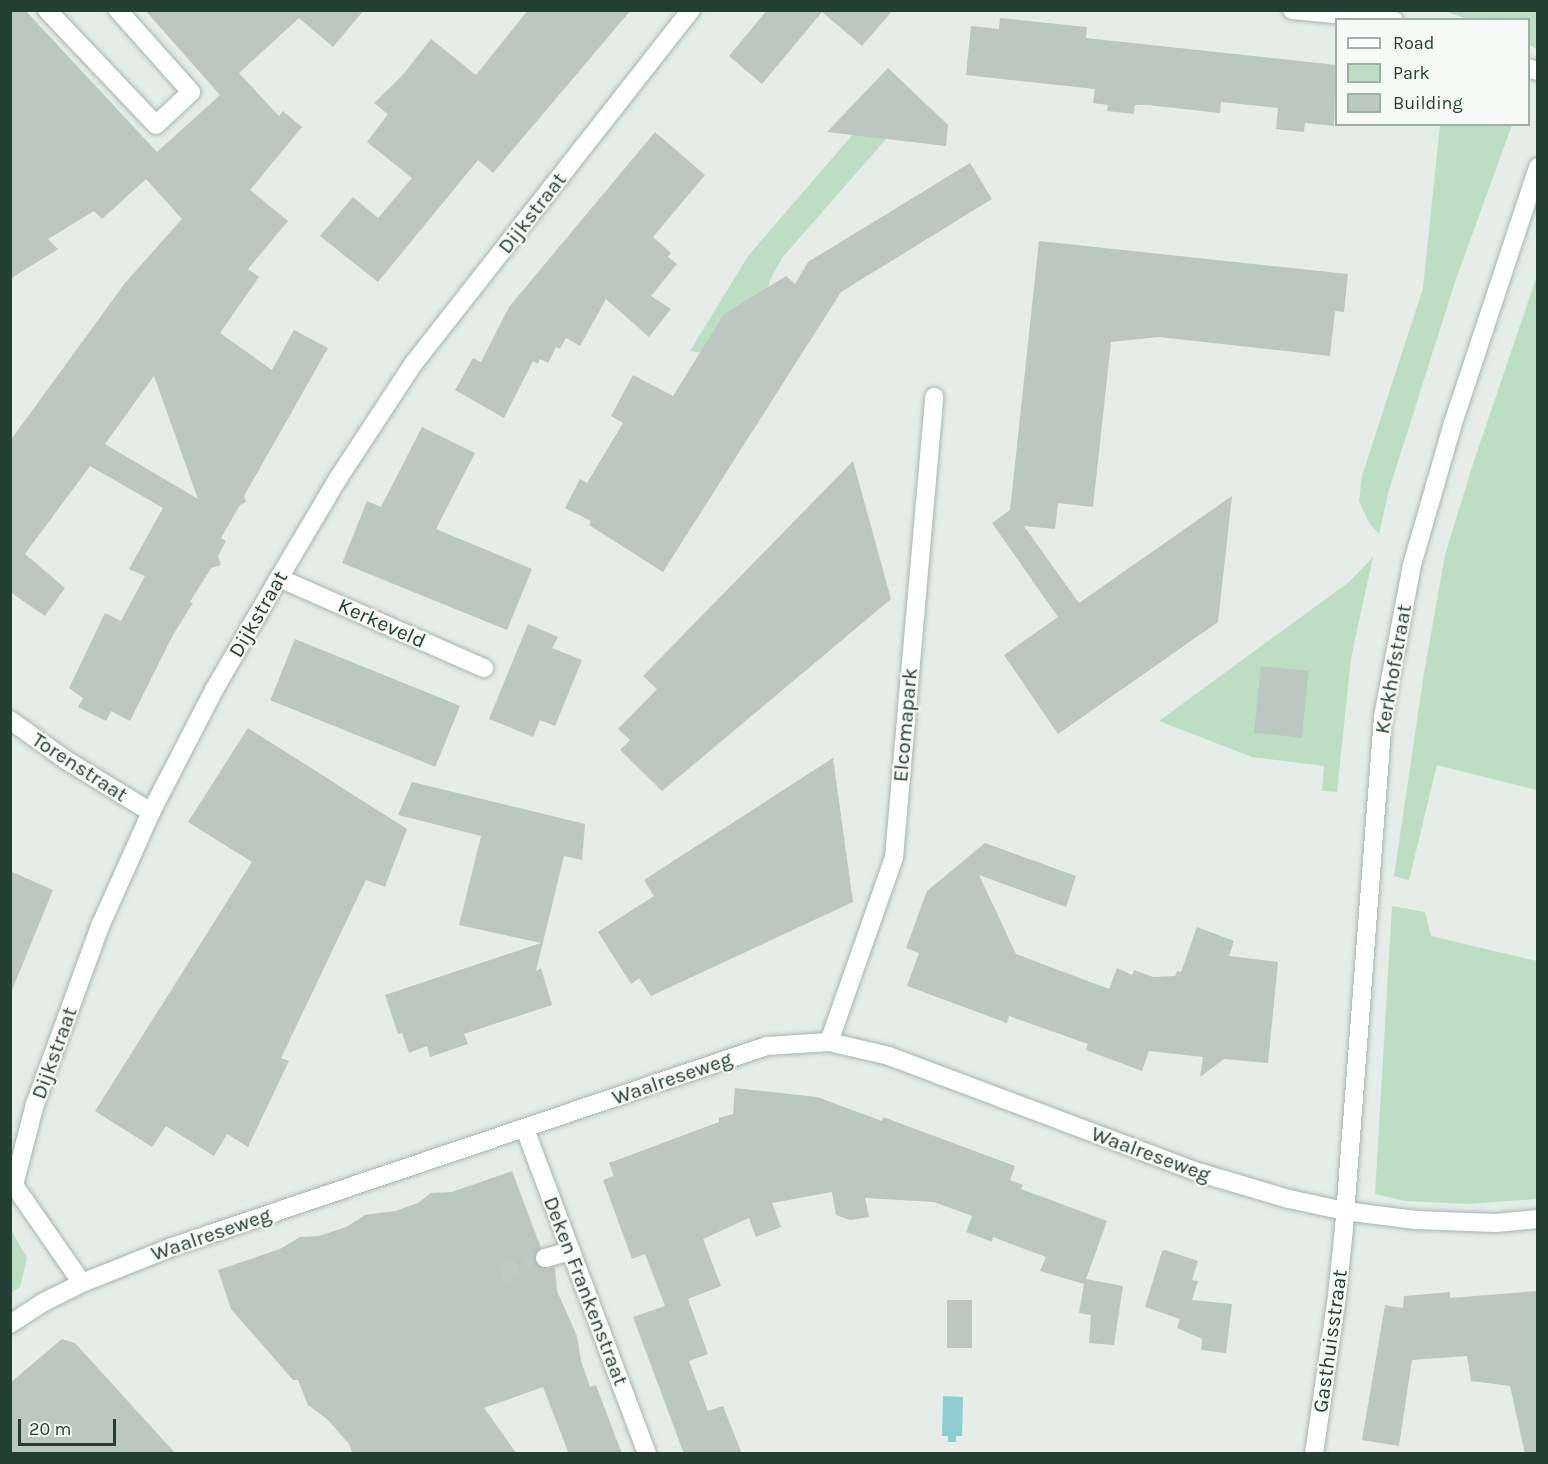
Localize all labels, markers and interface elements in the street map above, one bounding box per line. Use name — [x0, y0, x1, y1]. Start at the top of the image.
legend — [1335, 18, 1530, 126]
text: Road — [1393, 32, 1434, 54]
text: Park — [1393, 62, 1430, 84]
text: Building — [1393, 92, 1463, 114]
street label: Dijkstraat — [492, 167, 572, 259]
street label: Dijkstraat — [223, 566, 293, 662]
street label: Kerkeveld — [334, 592, 430, 654]
street label: Kerkhofstraat — [1369, 602, 1417, 736]
street label: Elcomapark — [887, 667, 923, 783]
street label: Torenstraat — [27, 727, 133, 807]
street label: Dijkstraat — [26, 1004, 82, 1102]
street label: Waalreseweg — [609, 1046, 735, 1110]
street label: Waalreseweg — [1088, 1121, 1214, 1187]
street label: Deken Frankenstraat — [538, 1193, 634, 1389]
street label: Waalreseweg — [148, 1202, 274, 1266]
street label: Gasthuisstraat — [1307, 1268, 1353, 1414]
scale bar — [21, 1407, 118, 1445]
text: 20 m — [29, 1418, 71, 1440]

